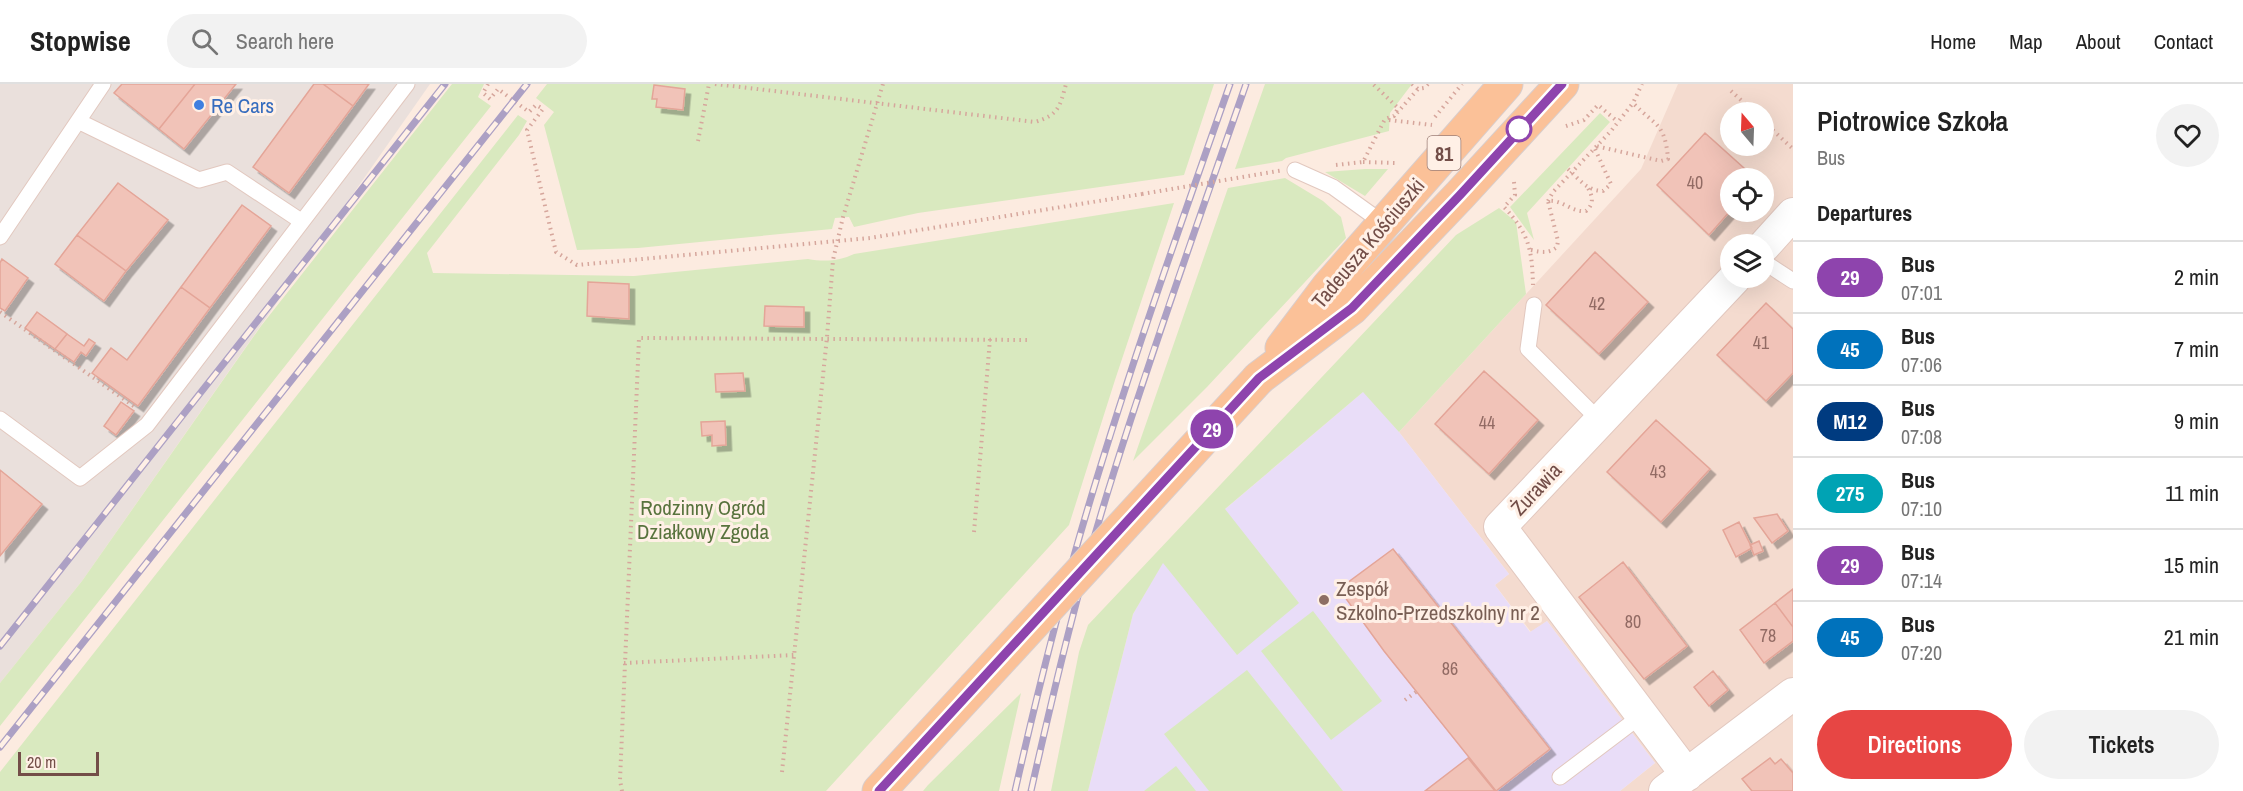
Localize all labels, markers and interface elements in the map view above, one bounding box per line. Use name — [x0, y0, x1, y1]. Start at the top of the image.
search box — [167, 14, 587, 68]
text: Stopwise — [30, 22, 131, 60]
icon: search — [188, 25, 221, 58]
text: Search here — [236, 26, 334, 56]
text: Home — [1930, 27, 1976, 56]
text: Map — [2009, 27, 2043, 56]
text: About — [2076, 27, 2121, 56]
text: Contact — [2154, 27, 2213, 56]
place label: Re Cars — [211, 91, 274, 120]
marker: Re Cars — [192, 98, 206, 112]
north arrow — [1720, 102, 1774, 156]
map controls — [1720, 102, 1774, 288]
text: Piotrowice Szkoła — [1817, 102, 2008, 140]
button: heart — [2156, 104, 2219, 167]
unlabelled marker — [1506, 116, 1532, 142]
road number: 81 — [1428, 136, 1460, 170]
text: Bus — [1817, 144, 1845, 171]
button: locate — [1720, 168, 1774, 222]
house number: 40 — [1687, 170, 1703, 195]
street label: Tadeusza Kościuszki — [1305, 172, 1431, 314]
text: Departures — [1817, 198, 1912, 228]
button: layers — [1720, 234, 1774, 288]
text: Bus — [1901, 249, 1935, 279]
text: 2 min — [2174, 262, 2219, 292]
text: 29 — [1840, 263, 1860, 292]
text: 07:01 — [1901, 279, 1942, 306]
house number: 42 — [1589, 291, 1605, 316]
text: Bus — [1901, 321, 1935, 351]
house number: 41 — [1753, 330, 1770, 355]
text: 7 min — [2174, 334, 2219, 364]
text: 45 — [1840, 335, 1860, 364]
text: 07:06 — [1901, 351, 1942, 378]
text: Bus — [1901, 393, 1935, 423]
text: 9 min — [2174, 406, 2219, 436]
text: M12 — [1833, 407, 1867, 436]
line badge: 29 — [1185, 410, 1239, 448]
house number: 44 — [1479, 410, 1495, 435]
text: 29 — [1202, 415, 1222, 444]
text: 07:08 — [1901, 423, 1942, 450]
street label: Żurawia — [1504, 456, 1568, 522]
house number: 43 — [1650, 459, 1666, 484]
text: Bus — [1901, 465, 1935, 495]
text: 11 min — [2165, 478, 2219, 508]
text: 275 — [1836, 479, 1864, 508]
park label: Rodzinny Ogród Działkowy Zgoda — [637, 493, 769, 546]
text: 07:10 — [1901, 495, 1942, 522]
text: Bus — [1901, 537, 1935, 567]
text: 15 min — [2164, 550, 2219, 580]
text: 29 — [1840, 551, 1860, 580]
text: 07:14 — [1901, 567, 1942, 594]
place label: Zespół Szkolno-Przedszkolny nr 2 — [1336, 574, 1540, 627]
marker: Zespół Szkolno-Przedszkolny nr 2 — [1317, 593, 1331, 607]
house number: 80 — [1625, 609, 1641, 634]
text: Bus — [1901, 609, 1935, 639]
text: 21 min — [2164, 622, 2219, 652]
house number: 78 — [1760, 623, 1776, 648]
text: 45 — [1840, 623, 1860, 652]
text: 07:20 — [1901, 639, 1942, 666]
house number: 86 — [1442, 656, 1458, 681]
button: Directions — [1817, 710, 2012, 779]
button: Tickets — [2024, 710, 2219, 779]
scale bar — [18, 749, 99, 776]
text: 20 m — [27, 751, 56, 773]

